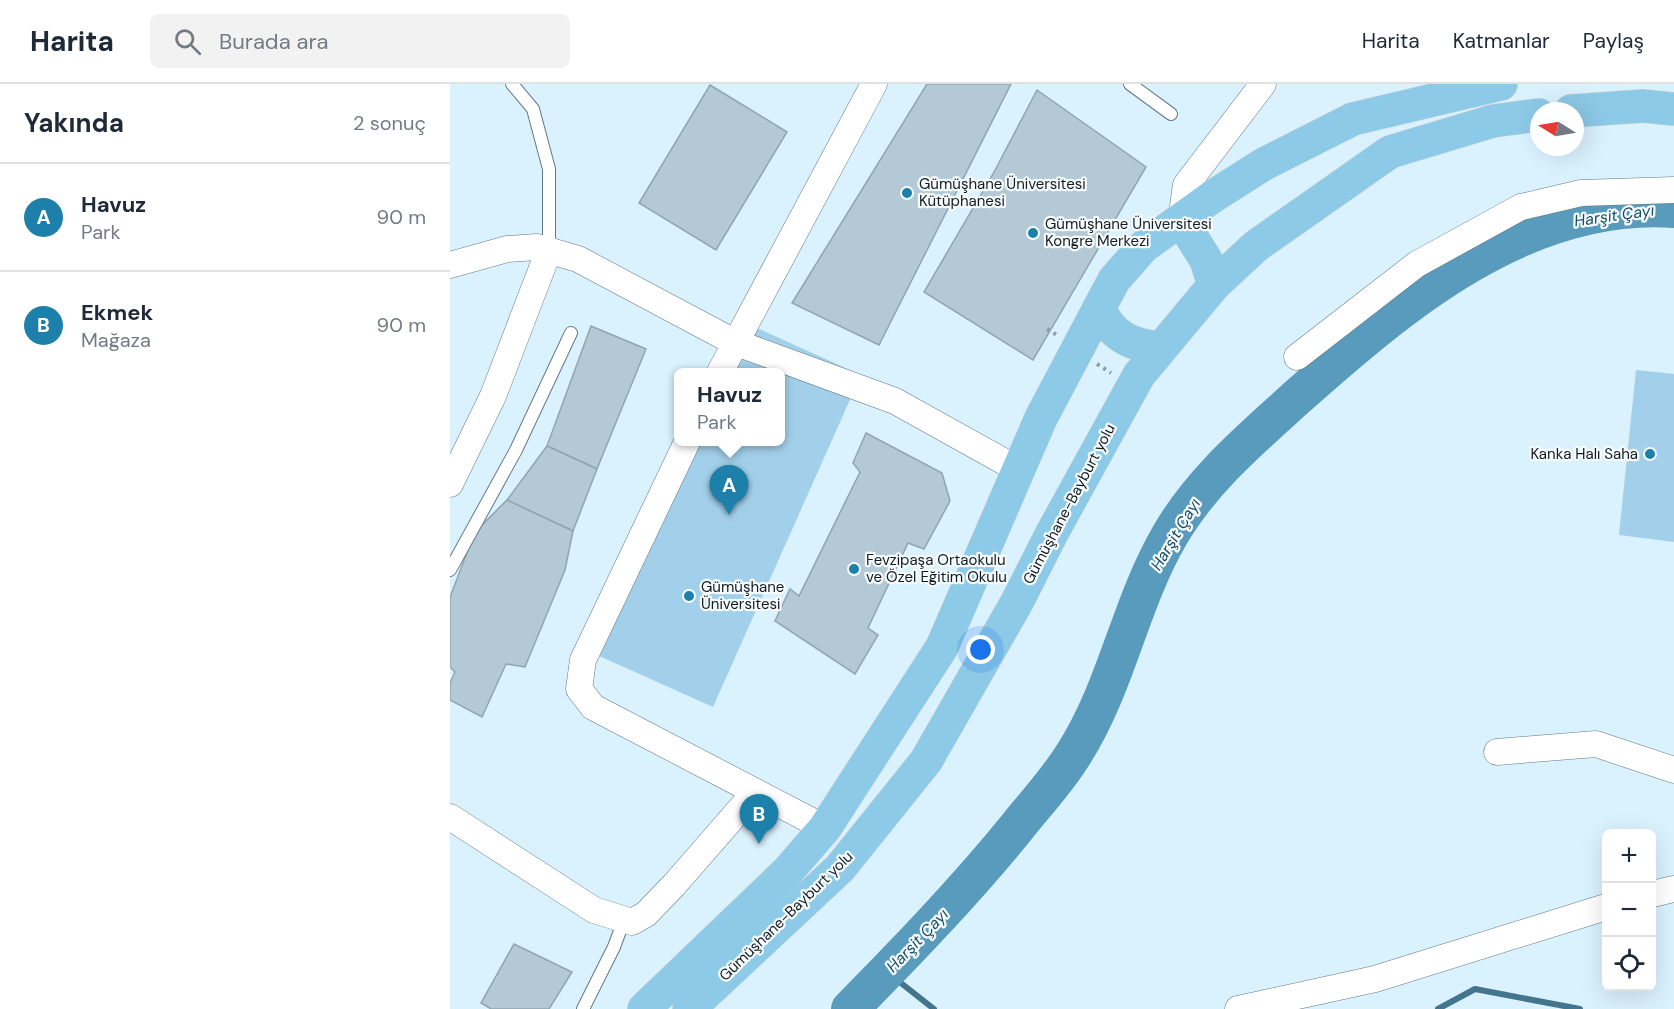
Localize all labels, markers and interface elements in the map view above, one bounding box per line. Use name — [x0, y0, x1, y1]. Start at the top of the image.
search box — [150, 14, 570, 68]
text: Harita — [30, 23, 114, 60]
icon: search — [171, 25, 204, 58]
text: Burada ara — [219, 27, 329, 56]
text: Harita — [1362, 27, 1420, 55]
text: Katmanlar — [1453, 27, 1550, 55]
text: Paylaş — [1583, 27, 1644, 55]
north arrow — [1530, 102, 1584, 156]
text: Yakında — [24, 106, 124, 140]
text: 2 sonuç — [353, 110, 426, 136]
place label: Gümüşhane Üniversitesi Kütüphanesi — [919, 174, 1086, 211]
marker: Gümüşhane Üniversitesi Kütüphanesi — [900, 186, 914, 200]
text: Havuz — [81, 190, 146, 219]
water label: Harşit Çayı — [1573, 199, 1656, 231]
text: A — [36, 204, 51, 230]
text: 90 m — [377, 204, 426, 230]
place label: Gümüşhane Üniversitesi Kongre Merkezi — [1045, 214, 1212, 251]
text: Park — [81, 219, 121, 245]
marker: Gümüşhane Üniversitesi Kongre Merkezi — [1026, 226, 1040, 240]
text: Ekmek — [81, 298, 153, 327]
text: B — [37, 312, 50, 338]
text: 90 m — [377, 312, 426, 338]
text: Mağaza — [81, 327, 151, 353]
popup — [674, 368, 785, 446]
text: Havuz — [697, 380, 762, 409]
text: Park — [697, 409, 736, 435]
street label: Gümüşhane-Bayburt yolu — [1018, 420, 1120, 588]
place label: Kanka Halı Saha — [1530, 444, 1638, 464]
marker: Kanka Halı Saha — [1643, 447, 1657, 461]
pin: A — [710, 466, 748, 515]
water label: Harşit Çayı — [1146, 494, 1205, 574]
place label: Fevzipaşa Ortaokulu ve Özel Eğitim Okulu — [866, 550, 1007, 587]
marker: Fevzipaşa Ortaokulu ve Özel Eğitim Okulu — [847, 562, 861, 576]
place label: Gümüşhane Üniversitesi — [701, 577, 784, 614]
marker: Gümüşhane Üniversitesi — [682, 589, 696, 603]
your location — [966, 635, 995, 664]
pin: B — [740, 794, 778, 844]
map controls — [1602, 829, 1656, 991]
button: + — [1602, 829, 1656, 883]
street label: Gümüşhane-Bayburt yolu — [715, 847, 857, 985]
button: − — [1602, 883, 1656, 937]
water label: Harşit Çayı — [882, 904, 953, 977]
button: locate — [1602, 937, 1656, 991]

